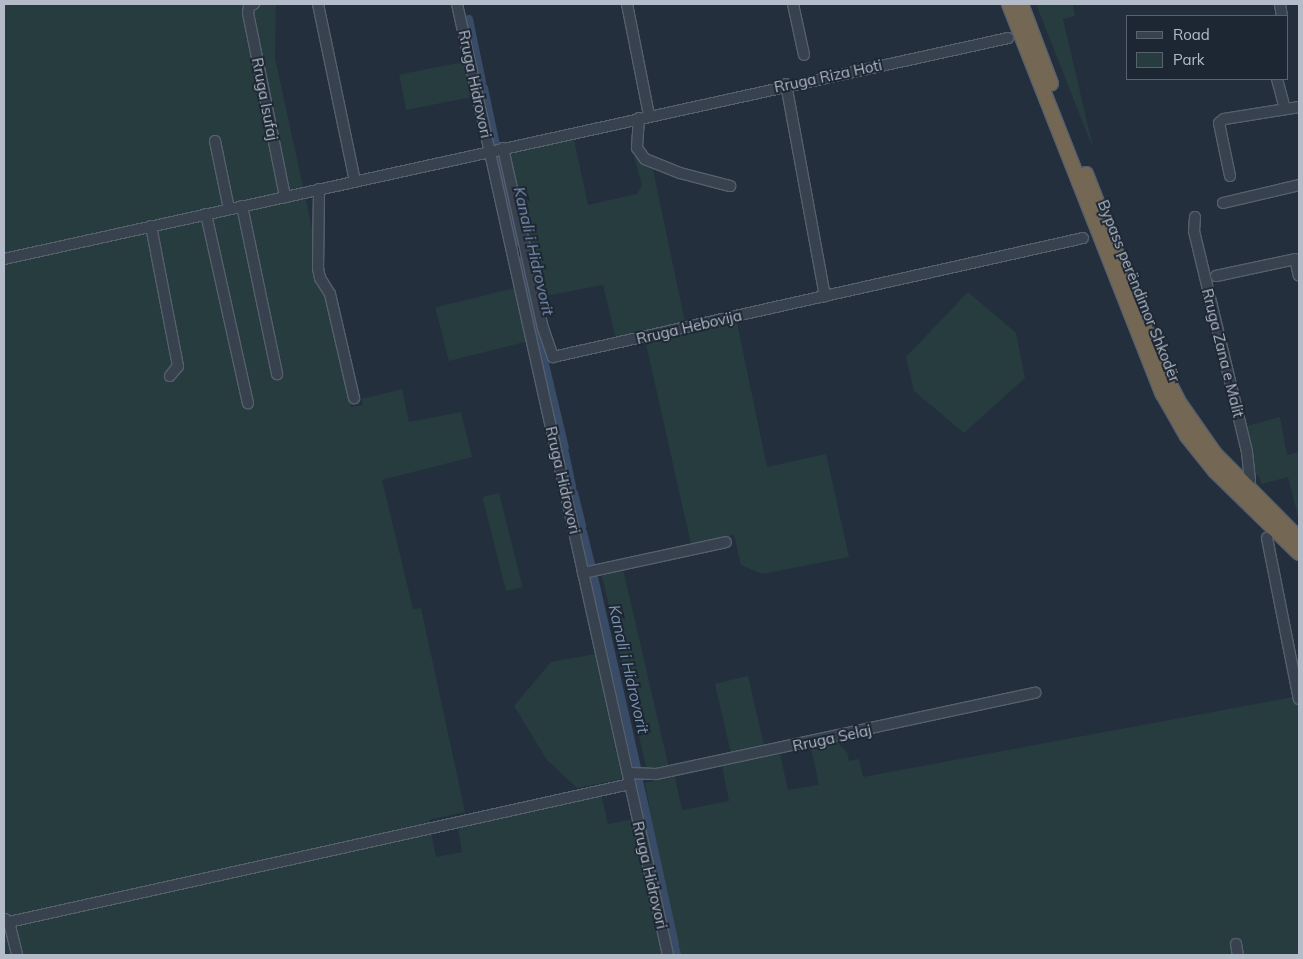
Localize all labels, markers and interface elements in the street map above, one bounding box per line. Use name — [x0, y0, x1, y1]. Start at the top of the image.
legend — [1126, 15, 1288, 80]
text: Road — [1173, 25, 1210, 44]
street label: Rruga Hidrovori — [455, 28, 495, 140]
text: Park — [1173, 50, 1205, 69]
street label: Rruga Isufaj — [248, 56, 282, 142]
street label: Rruga Riza Hoti — [772, 56, 884, 96]
water label: Kanali i Hidrovorit — [510, 185, 558, 317]
street label: Bypass perëndimor Shkodër — [1094, 197, 1184, 385]
street label: Rruga Zana e Malit — [1198, 287, 1248, 419]
street label: Rruga Hebovija — [635, 306, 743, 348]
street label: Rruga Hidrovori — [542, 425, 584, 535]
water label: Kanali i Hidrovorit — [605, 603, 653, 735]
street label: Rruga Selaj — [791, 721, 873, 755]
street label: Rruga Hidrovori — [629, 820, 671, 930]

